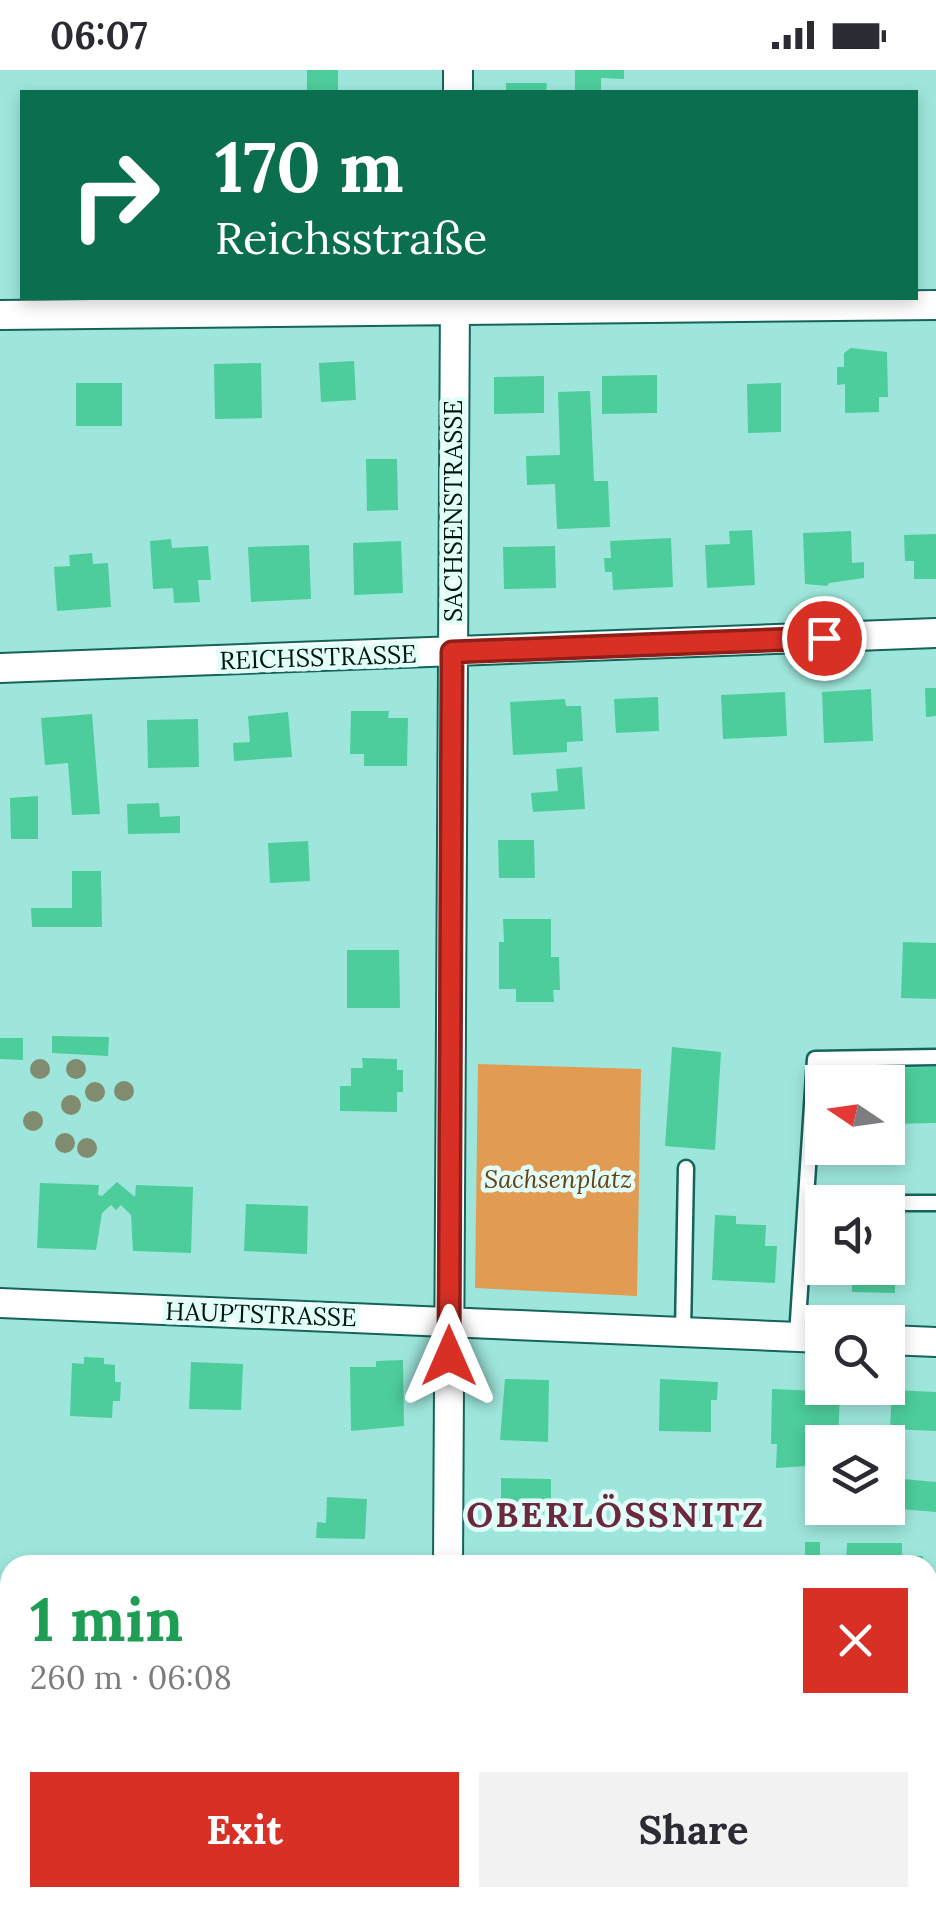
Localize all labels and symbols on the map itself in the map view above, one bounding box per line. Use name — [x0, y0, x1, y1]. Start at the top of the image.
street label: SACHSENSTRASSE — [437, 400, 469, 622]
pin — [782, 596, 867, 681]
street label: REICHSSTRASSE — [219, 638, 417, 676]
north arrow — [805, 1065, 905, 1165]
park label: Sachsenplatz — [484, 1163, 632, 1195]
street label: HAUPTSTRASSE — [165, 1295, 357, 1333]
position arrow — [397, 1304, 501, 1408]
district label: OBERLÖSSNITZ — [466, 1492, 766, 1537]

